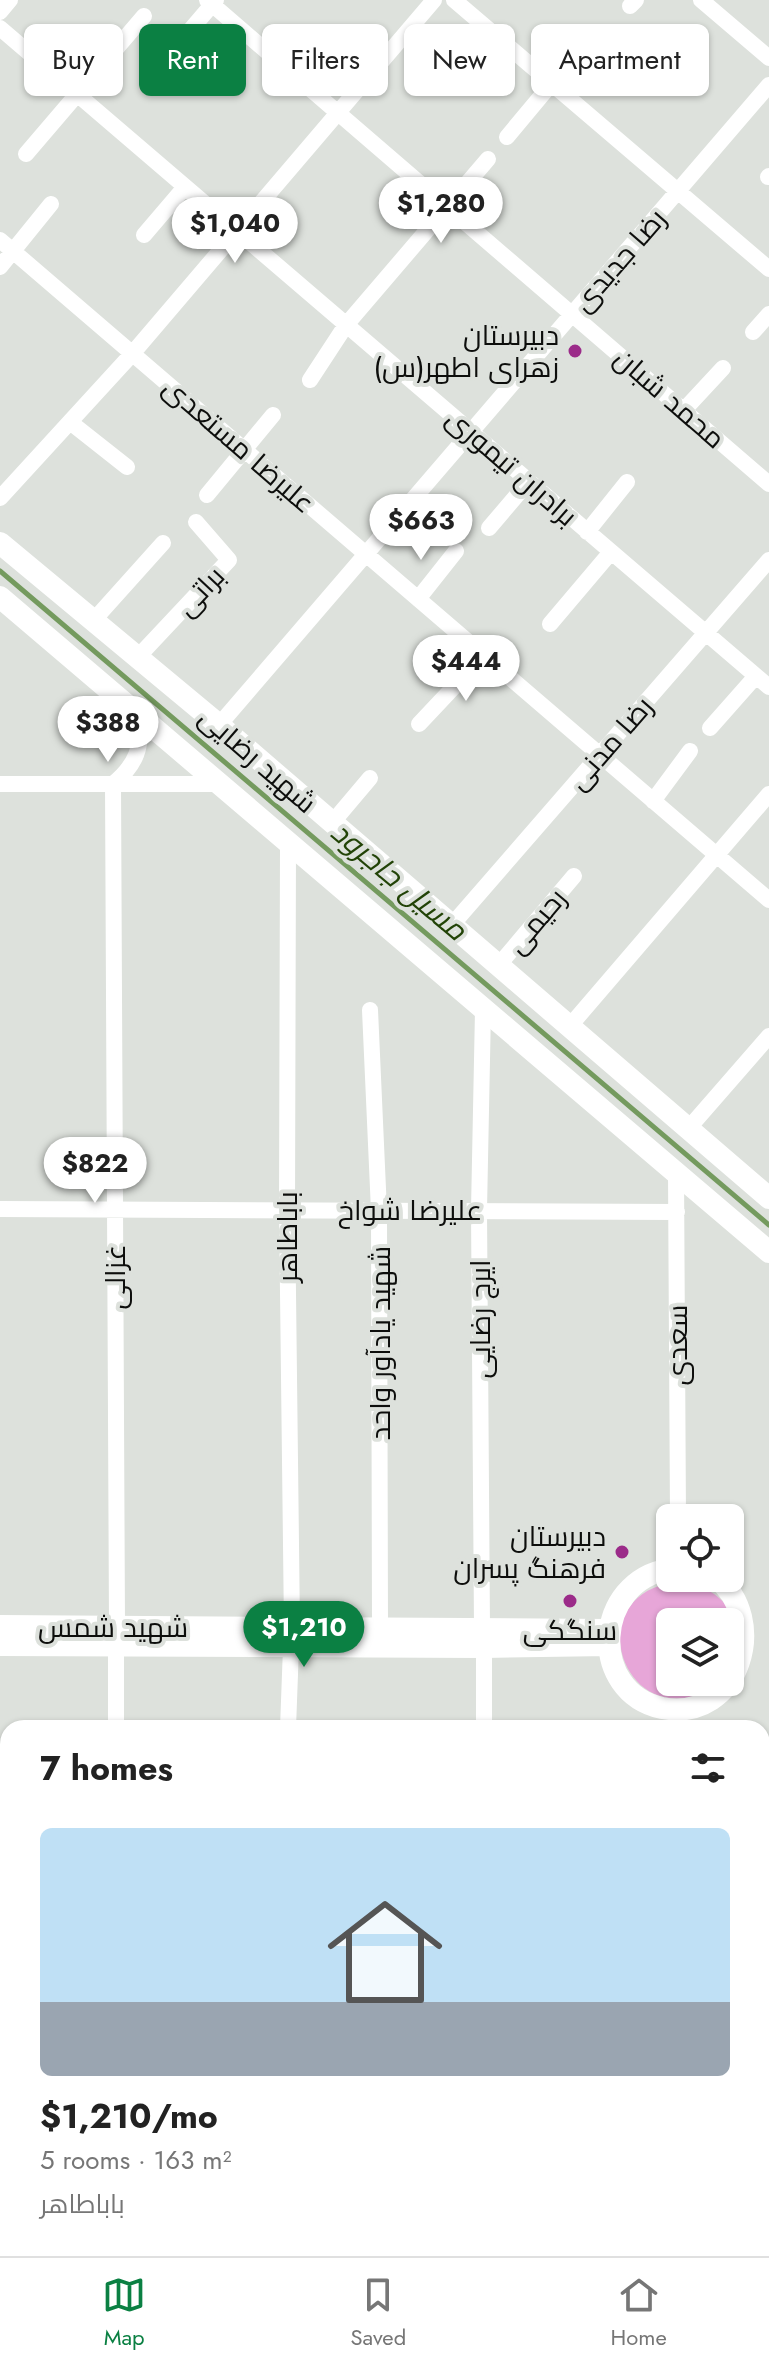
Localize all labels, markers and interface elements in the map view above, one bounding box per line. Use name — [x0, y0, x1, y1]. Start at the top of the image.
chip: Buy — [24, 24, 123, 96]
chip: Rent — [139, 24, 246, 96]
chip: Filters — [262, 24, 388, 96]
chip: New — [404, 24, 515, 96]
chip: Apartment — [531, 24, 709, 96]
pin: $1,280 — [376, 177, 506, 245]
text: $1,280 — [397, 184, 485, 222]
pin: $1,040 — [170, 197, 300, 265]
street label: رضا جدیدی — [563, 200, 676, 321]
text: $1,040 — [190, 204, 280, 242]
place label: دبیرستان زهرای اطهر(س) — [373, 315, 559, 388]
street label: محمد شبان — [605, 338, 734, 458]
marker: دبیرستان زهرای اطهر(س) — [566, 342, 584, 360]
street label: علیرضا مستعدی — [154, 368, 324, 523]
street label: برادران تیموری — [437, 399, 586, 536]
pin: $663 — [374, 494, 468, 562]
text: $663 — [387, 501, 455, 539]
street label: براتی — [166, 557, 234, 626]
pin: $444 — [419, 635, 513, 703]
text: $444 — [431, 642, 501, 680]
street label: رضا مدنی — [558, 688, 663, 799]
pin: $388 — [61, 696, 155, 764]
street label: شهید رضایی — [190, 698, 325, 823]
text: $388 — [76, 703, 140, 741]
water label: مسیل جاجرود — [322, 811, 477, 951]
street label: رحیمی — [497, 879, 576, 963]
pin: $822 — [48, 1137, 142, 1205]
text: $822 — [62, 1144, 128, 1182]
street label: علیرضا شواخ — [338, 1190, 482, 1231]
street label: باباطاهر — [267, 1191, 308, 1285]
street label: غزالی — [95, 1245, 136, 1309]
street label: شهید یادآور واحد — [360, 1246, 401, 1440]
street label: ایرج رضایی — [460, 1260, 501, 1378]
street label: سعدی — [657, 1304, 698, 1386]
map controls — [656, 1504, 744, 1696]
button: locate — [656, 1504, 744, 1592]
place label: دبیرستان فرهنگ پسران — [453, 1516, 606, 1589]
marker: دبیرستان فرهنگ پسران — [613, 1543, 631, 1561]
marker: سنگکی — [561, 1592, 579, 1610]
pin: $1,210 — [239, 1601, 369, 1669]
street label: شهید شمس — [38, 1607, 188, 1648]
text: $1,210 — [261, 1608, 347, 1646]
button: layers — [656, 1608, 744, 1696]
place label: سنگکی — [523, 1610, 617, 1651]
text: 7 homes — [40, 1744, 173, 1793]
icon: filters — [686, 1746, 730, 1790]
icon: home — [313, 1880, 457, 2024]
text: $1,210/mo — [40, 2092, 218, 2141]
text: 5 rooms · 163 m² — [40, 2141, 232, 2179]
text: باباطاهر — [40, 2185, 125, 2223]
tab: Map — [102, 2273, 146, 2353]
tab: Saved — [350, 2273, 406, 2353]
tab: Home — [611, 2273, 667, 2353]

